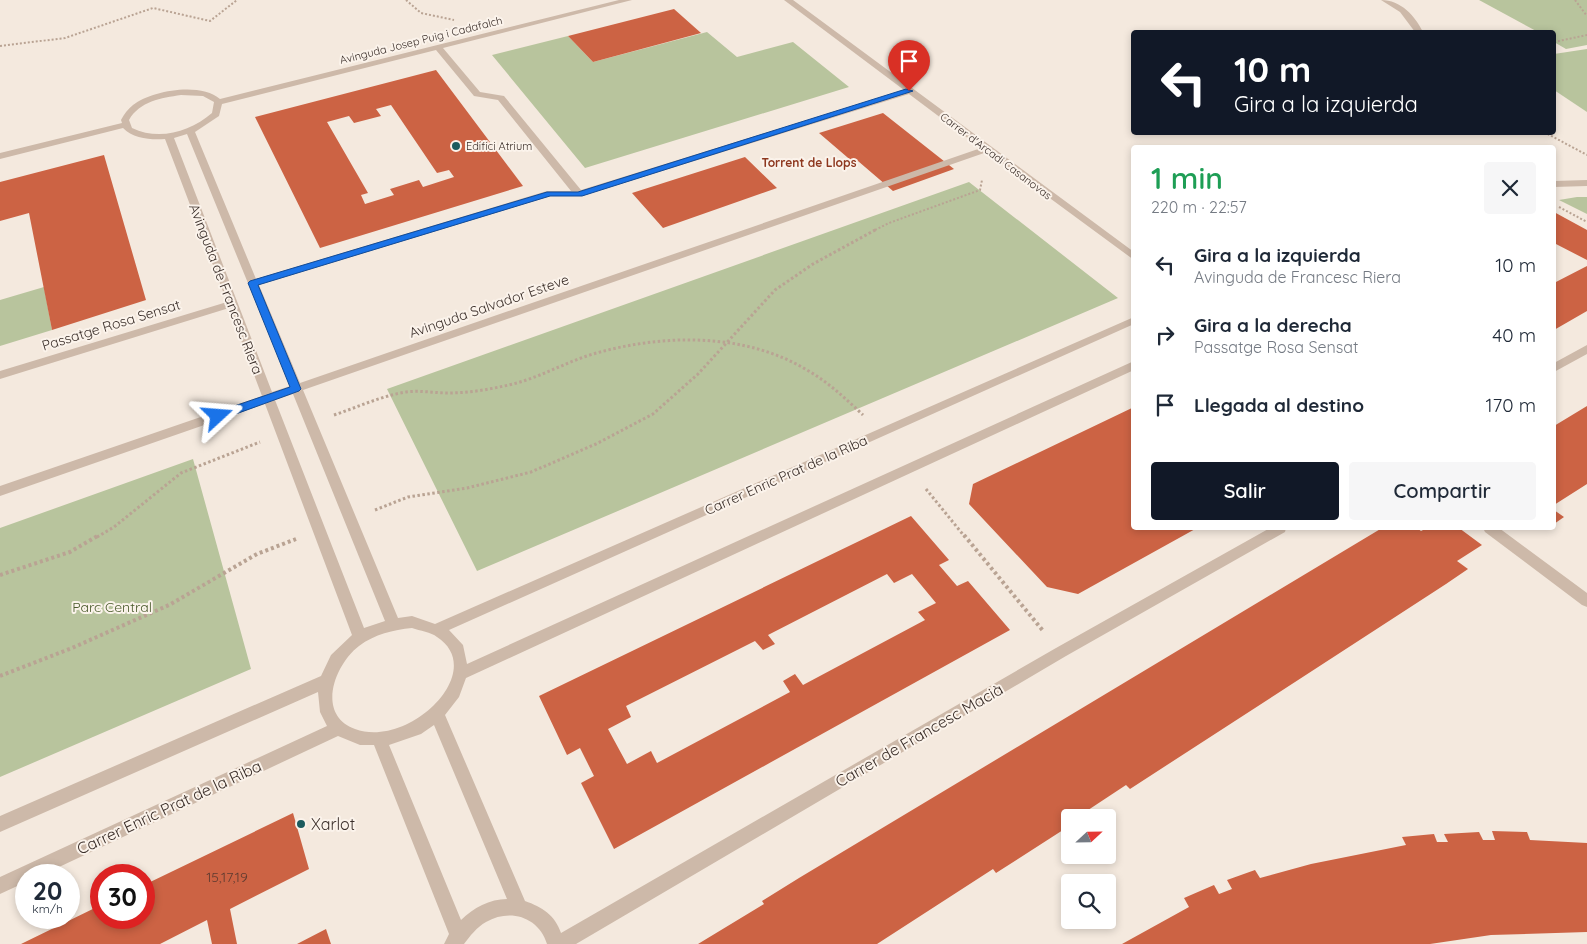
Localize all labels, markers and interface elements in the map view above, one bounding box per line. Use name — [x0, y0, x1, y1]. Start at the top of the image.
street label: Avinguda Josep Puig i Cadafalch — [338, 13, 504, 67]
pin — [888, 40, 930, 91]
icon: arrive — [895, 47, 923, 75]
text: 10 m — [1234, 47, 1311, 91]
icon: left — [1151, 50, 1216, 115]
text: Gira a la izquierda — [1234, 90, 1418, 118]
street label: Carrer d'Arcadi Casanovas — [937, 109, 1055, 203]
place label: Edifici Atrium — [466, 139, 532, 153]
marker: Edifici Atrium — [450, 140, 462, 152]
district label: Torrent de Llops — [762, 155, 857, 170]
text: 1 min — [1151, 159, 1223, 197]
button: close — [1484, 162, 1536, 214]
text: 220 m · 22:57 — [1151, 197, 1247, 217]
street label: Avinguda de Francesc Riera — [185, 201, 267, 377]
text: Gira a la izquierda — [1194, 243, 1361, 267]
icon: left — [1151, 251, 1179, 279]
text: 10 m — [1495, 253, 1536, 277]
text: Avinguda de Francesc Riera — [1194, 267, 1401, 287]
street label: Avinguda Salvador Esteve — [407, 270, 571, 342]
street label: Passatge Rosa Sensat — [40, 295, 183, 355]
text: Gira a la derecha — [1194, 313, 1352, 337]
icon: right — [1151, 321, 1179, 349]
text: 40 m — [1492, 323, 1536, 347]
text: Passatge Rosa Sensat — [1194, 337, 1358, 357]
position arrow — [191, 389, 243, 441]
icon: arrive — [1151, 391, 1179, 419]
text: Llegada al destino — [1194, 393, 1364, 417]
text: 170 m — [1485, 393, 1536, 417]
street label: Carrer Enric Prat de la Riba — [702, 431, 870, 519]
button: Salir — [1151, 462, 1339, 520]
button: Compartir — [1349, 462, 1536, 520]
park label: Parc Central — [72, 598, 152, 616]
street label: Carrer de Francesc Macià — [832, 679, 1006, 791]
street label: Carrer Enric Prat de la Riba — [73, 755, 265, 859]
north arrow — [1061, 809, 1116, 864]
map controls — [1061, 809, 1116, 929]
place label: Xarlot — [311, 814, 355, 834]
marker: Xarlot — [295, 818, 307, 830]
speed limit sign: 30 — [90, 864, 155, 929]
house number: 15,17,19 — [206, 868, 248, 886]
button: search — [1061, 874, 1116, 929]
text: 20 — [33, 875, 62, 906]
text: km/h — [32, 901, 63, 916]

